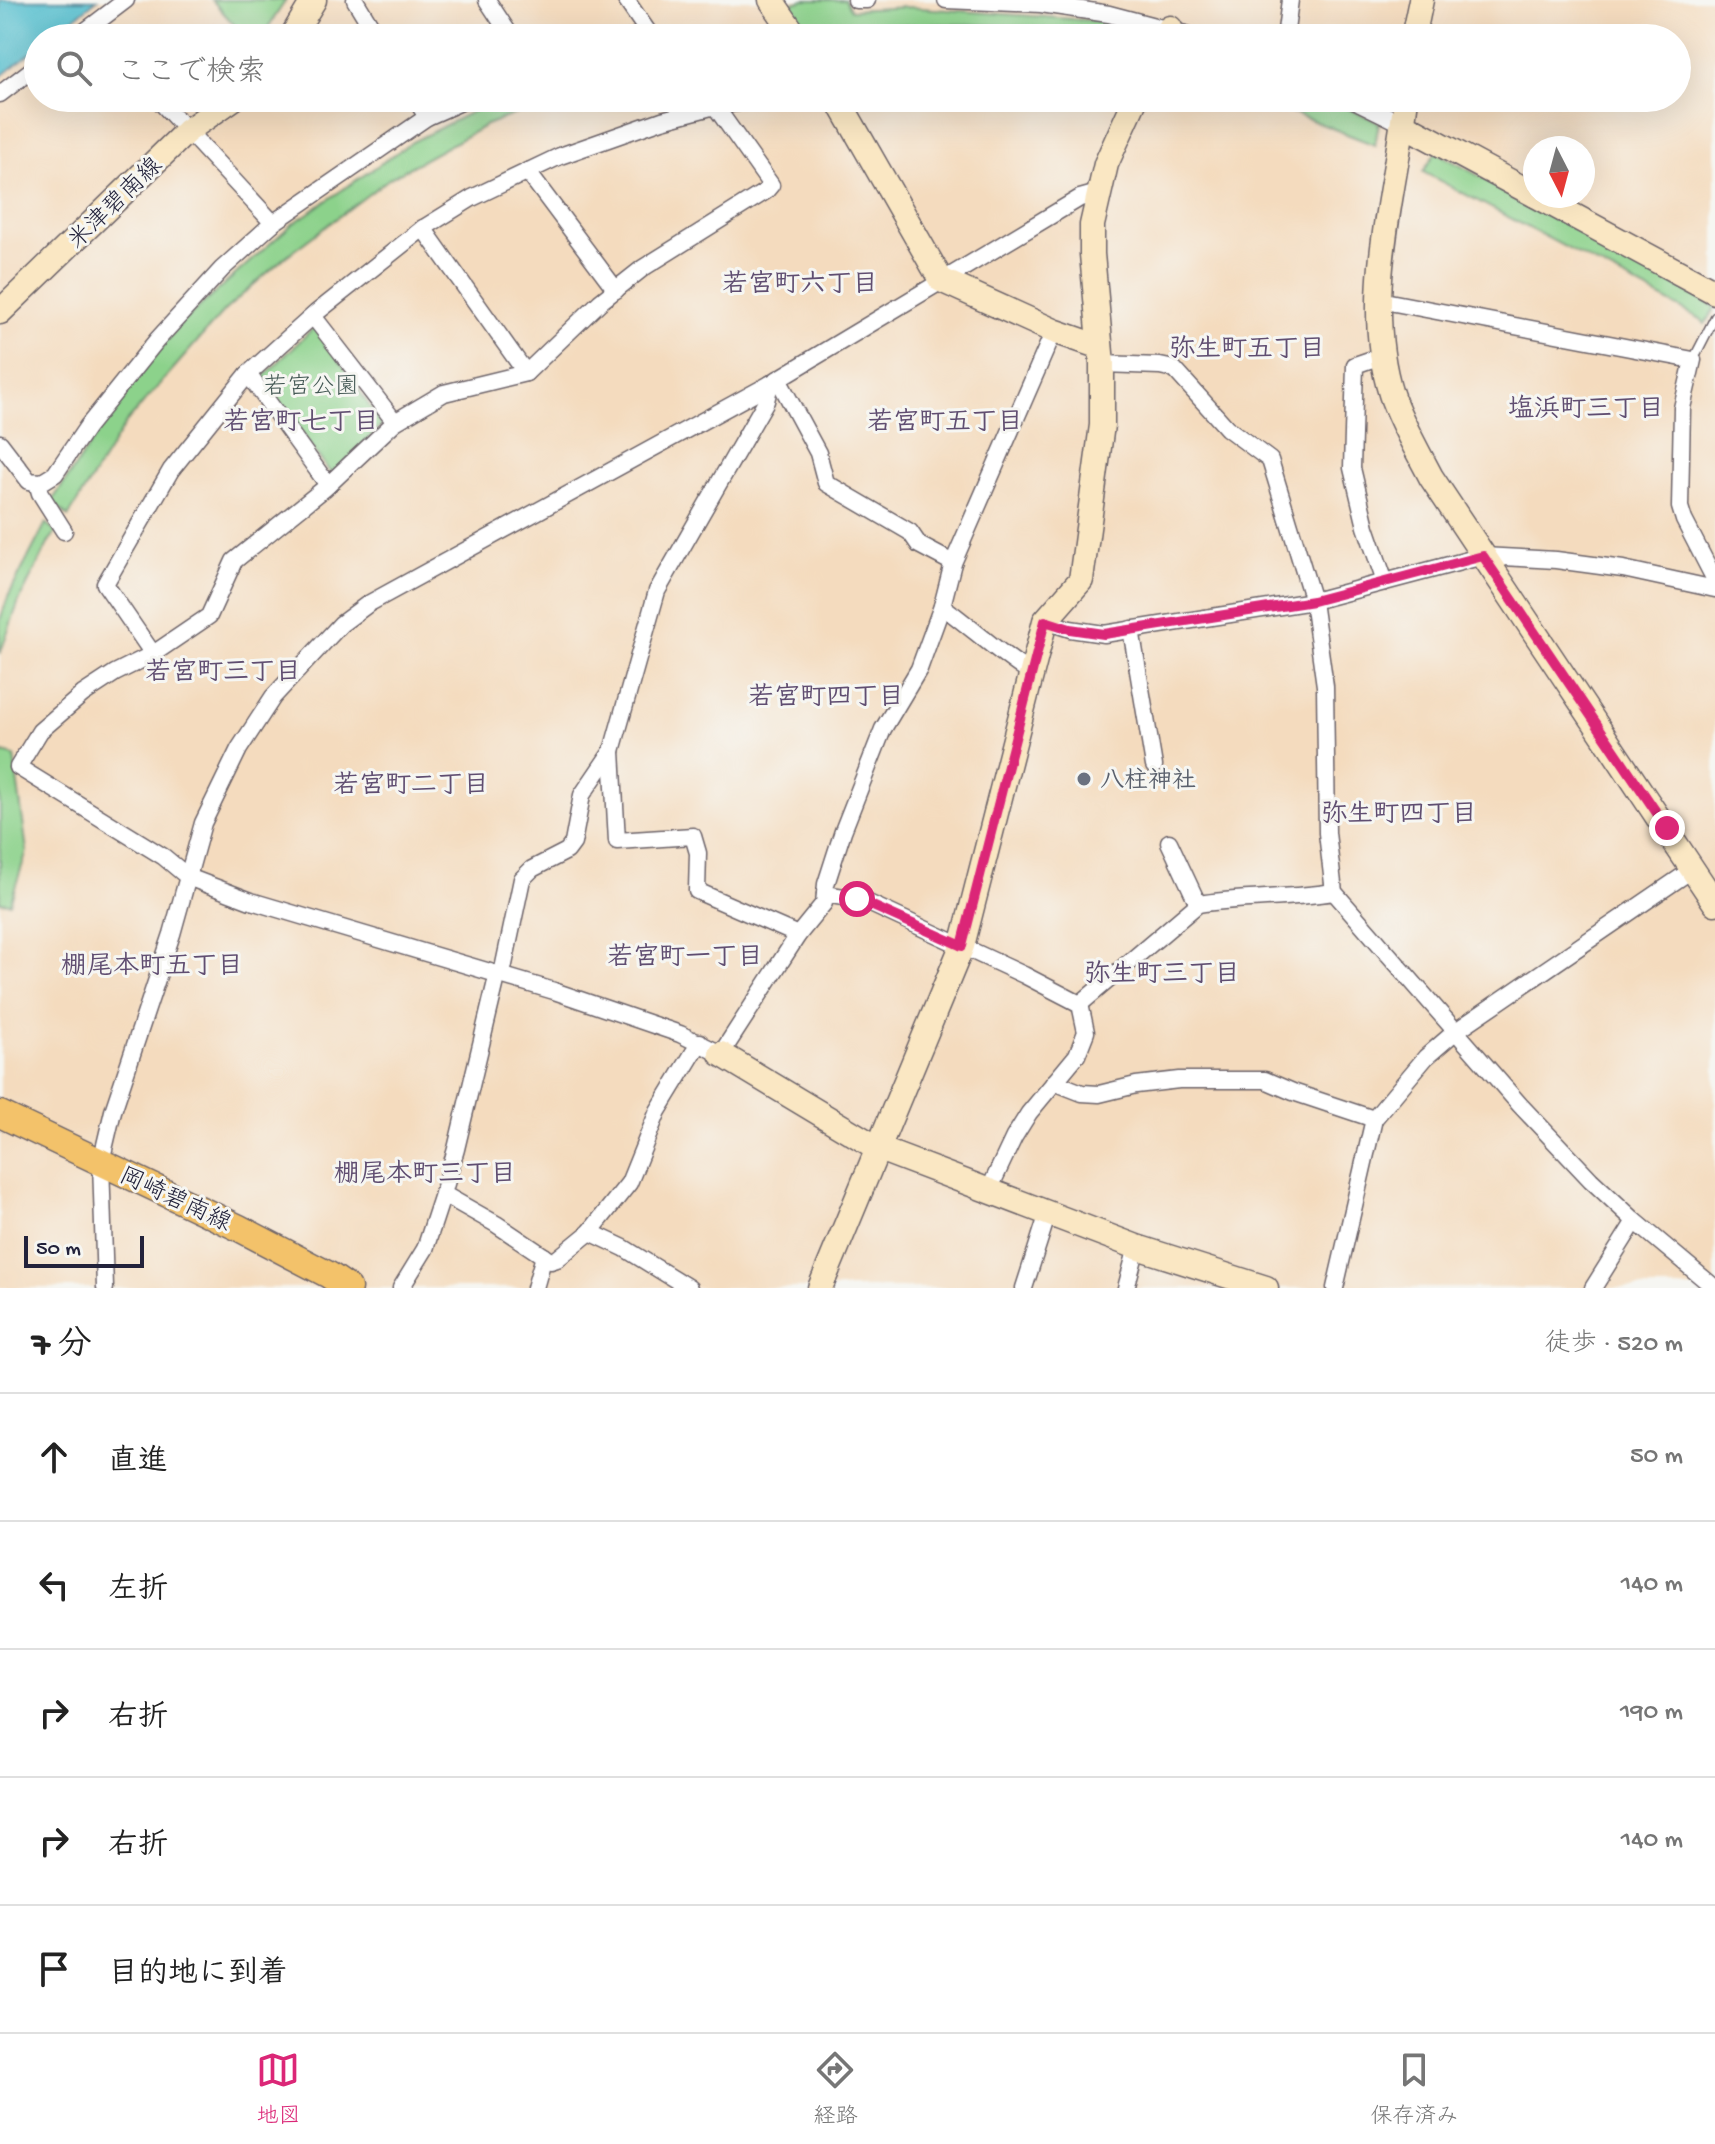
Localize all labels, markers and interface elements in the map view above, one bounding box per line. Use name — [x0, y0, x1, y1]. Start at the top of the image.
search box — [24, 24, 1691, 112]
icon: search — [52, 46, 96, 90]
text: ここで検索 — [116, 57, 266, 92]
north arrow — [1523, 136, 1595, 208]
street label: 米津碧南線 — [63, 152, 170, 257]
district label: 若宮町六丁目 — [722, 269, 878, 302]
district label: 弥生町五丁目 — [1169, 334, 1325, 367]
park label: 若宮公園 — [263, 373, 359, 403]
district label: 塩浜町三丁目 — [1508, 394, 1664, 427]
district label: 若宮町七丁目 — [223, 407, 379, 440]
district label: 若宮町五丁目 — [867, 407, 1023, 440]
district label: 若宮町三丁目 — [145, 657, 301, 690]
district label: 若宮町四丁目 — [748, 682, 904, 715]
place label: 八柱神社 — [1100, 767, 1196, 797]
district label: 若宮町二丁目 — [333, 770, 489, 803]
marker: 八柱神社 — [1075, 770, 1093, 788]
district label: 弥生町四丁目 — [1321, 799, 1477, 832]
route end — [1649, 810, 1685, 846]
route start — [839, 881, 875, 917]
district label: 若宮町一丁目 — [607, 942, 763, 975]
district label: 棚尾本町五丁目 — [61, 951, 243, 984]
district label: 弥生町三丁目 — [1084, 959, 1240, 992]
district label: 棚尾本町三丁目 — [334, 1159, 516, 1192]
street label: 岡崎碧南線 — [114, 1162, 235, 1240]
scale bar — [24, 1232, 144, 1268]
text: 50 m — [36, 1237, 81, 1263]
text: 7 分 — [32, 1327, 92, 1367]
text: 徒歩 · 520 m — [1545, 1330, 1683, 1361]
icon: ahead — [32, 1435, 76, 1479]
text: 50 m — [1630, 1442, 1683, 1473]
text: 直進 — [108, 1446, 168, 1481]
icon: left — [32, 1563, 76, 1607]
text: 140 m — [1621, 1570, 1683, 1601]
text: 左折 — [108, 1574, 168, 1609]
icon: right — [32, 1691, 76, 1735]
text: 190 m — [1620, 1698, 1683, 1729]
text: 右折 — [108, 1702, 168, 1737]
icon: right — [32, 1819, 76, 1863]
text: 140 m — [1621, 1826, 1683, 1857]
text: 右折 — [108, 1830, 168, 1865]
icon: arrive — [32, 1947, 76, 1991]
text: 目的地に到着 — [108, 1958, 288, 1993]
tab: 地図 — [256, 2048, 301, 2131]
tab: 経路 — [813, 2048, 858, 2131]
tab: 保存済み — [1370, 2048, 1459, 2131]

